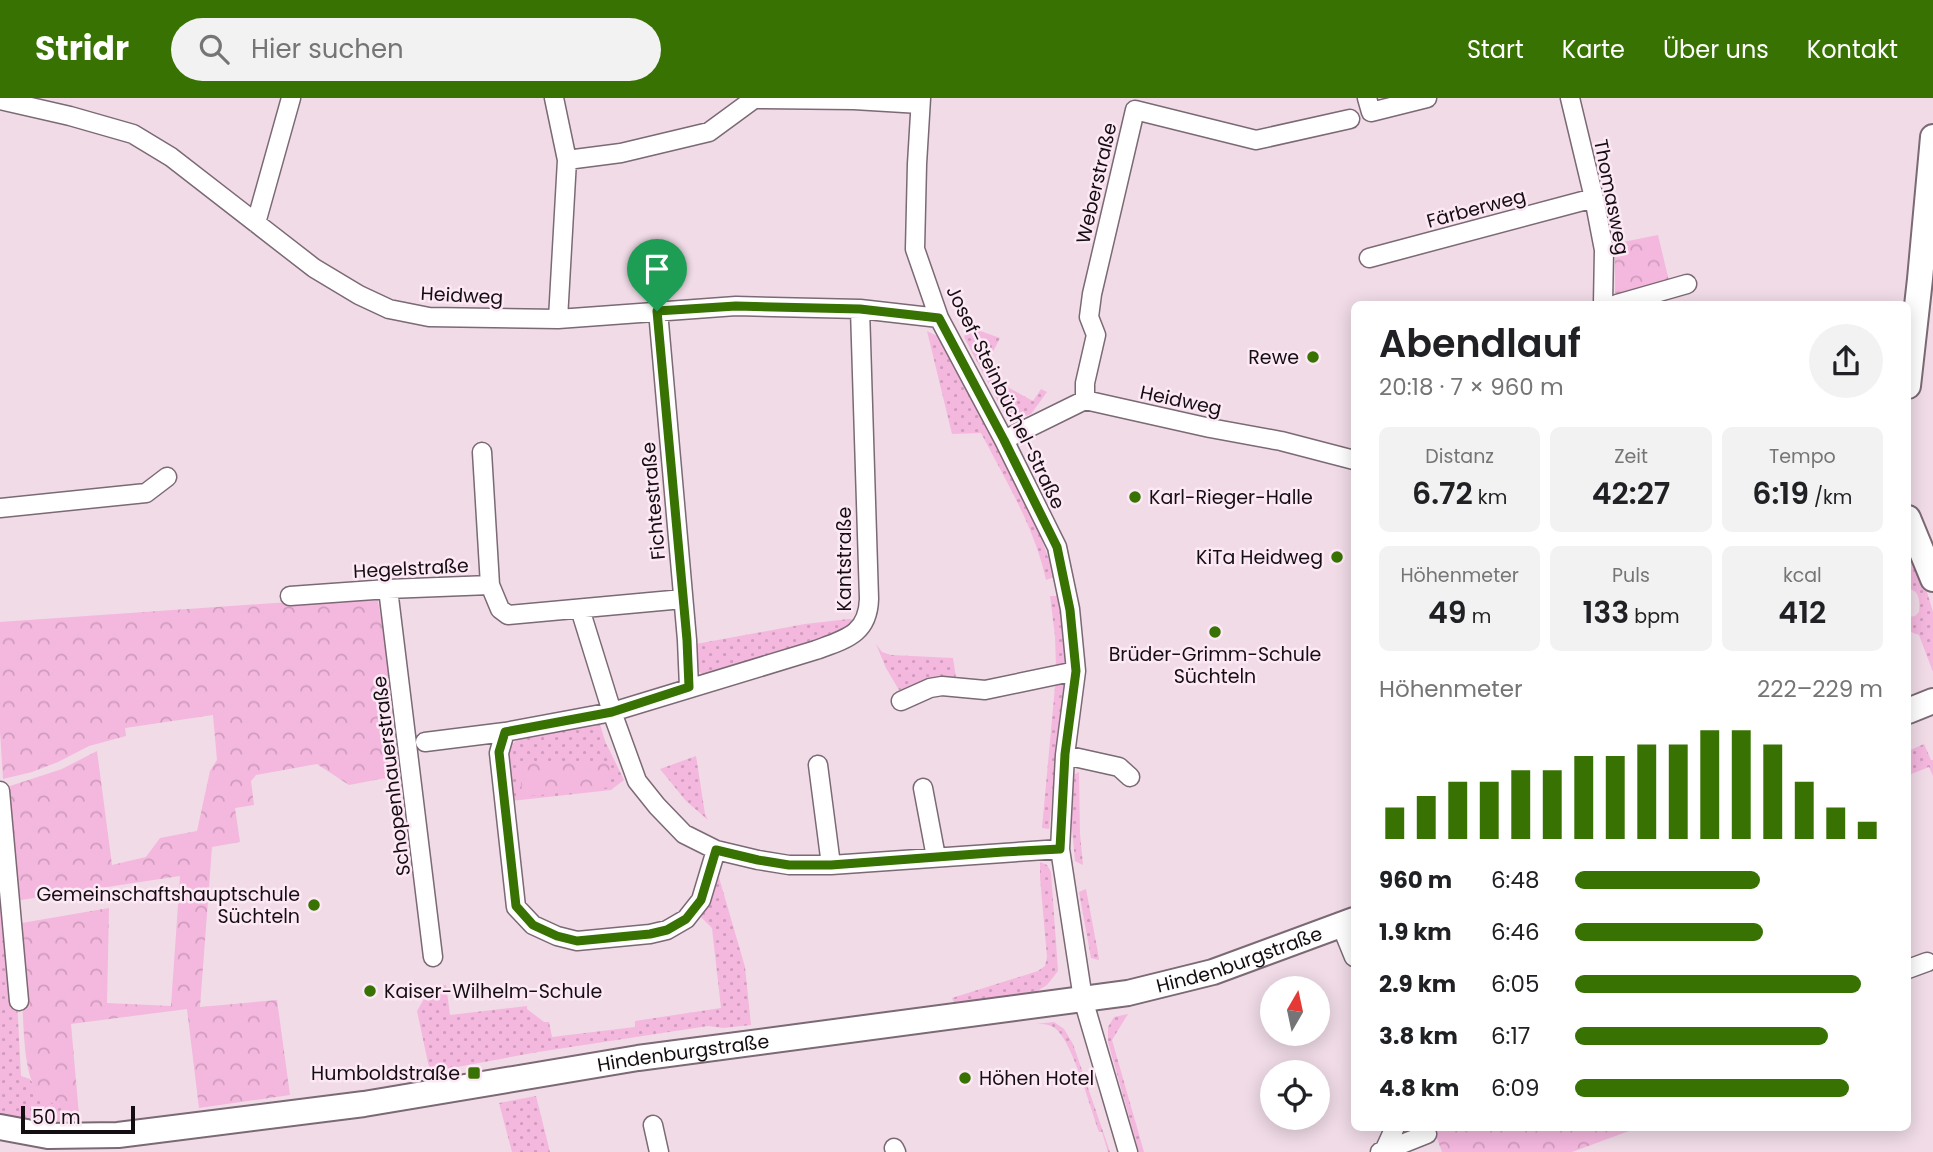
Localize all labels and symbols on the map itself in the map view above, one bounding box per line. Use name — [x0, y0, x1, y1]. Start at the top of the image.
street label: Weberstraße — [1069, 120, 1124, 246]
street label: Thomasweg — [1587, 137, 1636, 257]
street label: Färberweg — [1424, 182, 1529, 235]
pin — [627, 239, 687, 311]
street label: Heidweg — [420, 280, 504, 311]
street label: Josef-Steinbüchel-Straße — [940, 281, 1072, 514]
place label: Rewe — [1248, 344, 1299, 371]
marker: Rewe — [1305, 349, 1321, 365]
street label: Heidweg — [1138, 379, 1224, 422]
street label: Fichtestraße — [635, 441, 672, 561]
place label: Karl-Rieger-Halle — [1149, 484, 1313, 511]
marker: Karl-Rieger-Halle — [1127, 489, 1143, 505]
street label: Kantstraße — [831, 507, 858, 611]
place label: KiTa Heidweg — [1196, 544, 1323, 571]
marker: KiTa Heidweg — [1329, 549, 1345, 565]
street label: Hegelstraße — [353, 552, 470, 585]
marker: Brüder-Grimm-Schule Süchteln — [1207, 624, 1223, 640]
place label: Brüder-Grimm-Schule Süchteln — [1109, 641, 1321, 690]
street label: Schopenhauerstraße — [366, 674, 417, 877]
place label: Gemeinschaftshauptschule Süchteln — [37, 881, 300, 930]
marker: Gemeinschaftshauptschule Süchteln — [306, 897, 322, 913]
street label: Hindenburgstraße — [1153, 920, 1326, 1000]
north arrow — [1260, 976, 1330, 1046]
place label: Kaiser-Wilhelm-Schule — [384, 978, 602, 1005]
marker: Kaiser-Wilhelm-Schule — [362, 983, 378, 999]
street label: Hindenburgstraße — [595, 1028, 771, 1079]
place label: Humboldstraße — [311, 1060, 460, 1087]
marker: Humboldstraße — [466, 1065, 482, 1081]
place label: Höhen Hotel — [979, 1065, 1094, 1092]
marker: Höhen Hotel — [957, 1070, 973, 1086]
scale bar — [21, 1103, 135, 1135]

